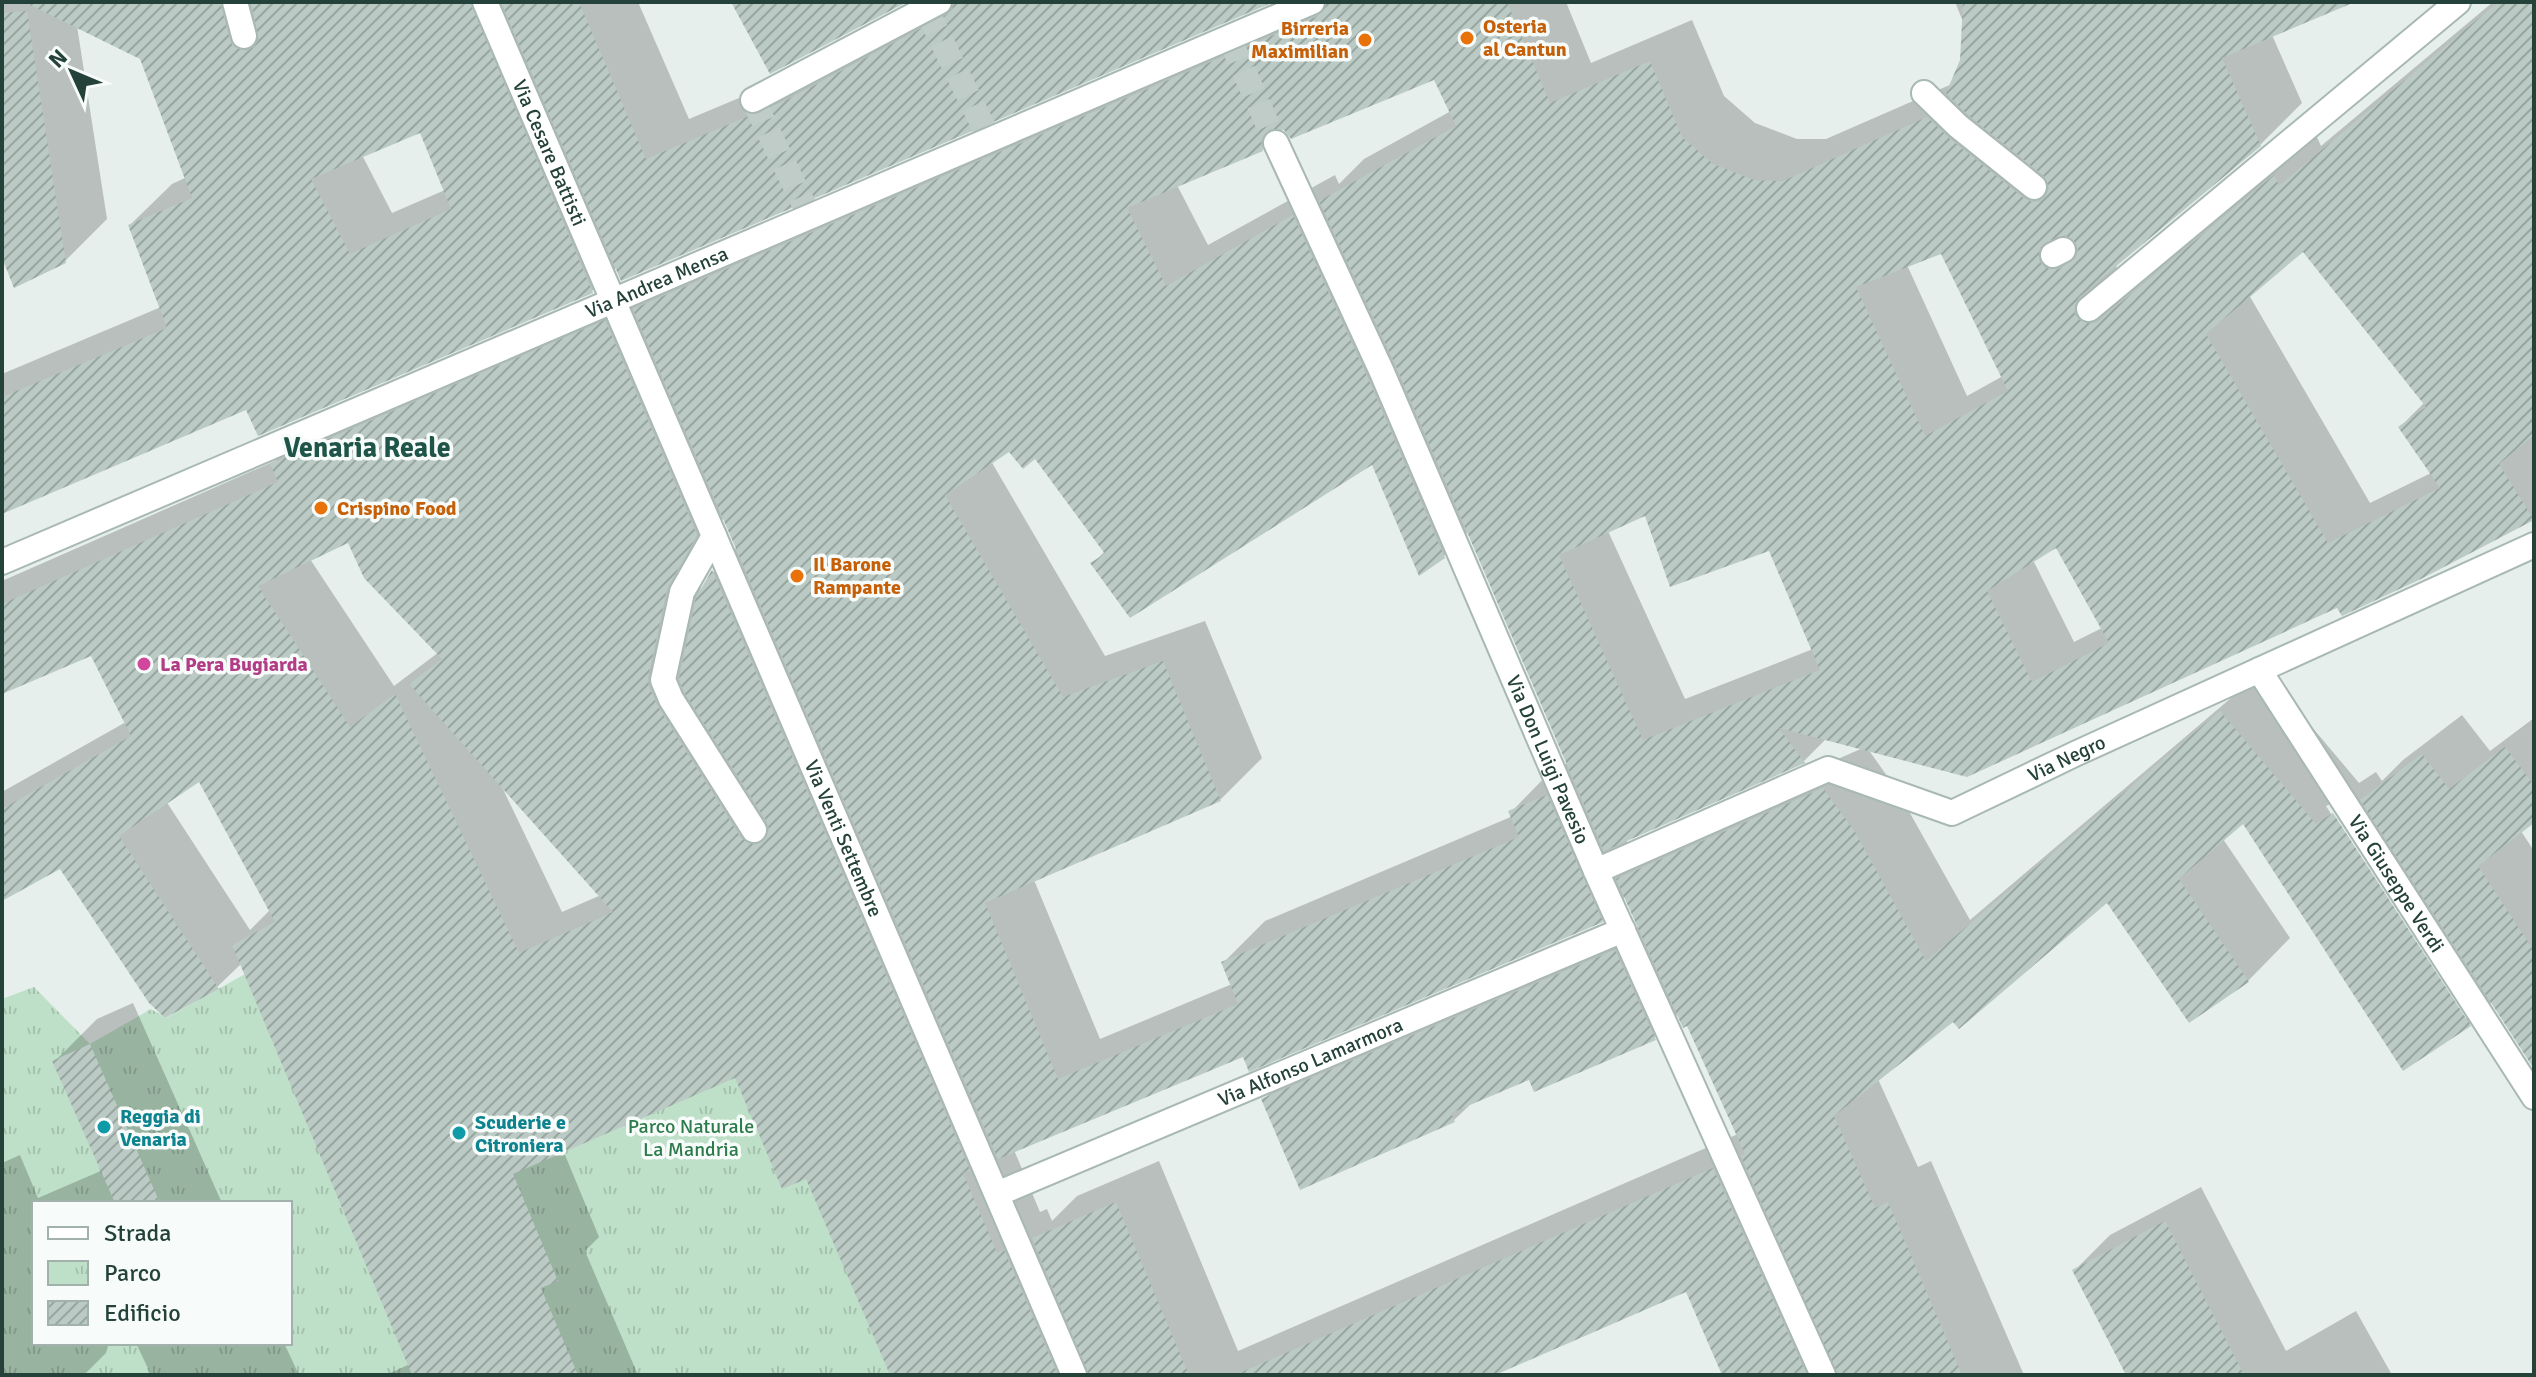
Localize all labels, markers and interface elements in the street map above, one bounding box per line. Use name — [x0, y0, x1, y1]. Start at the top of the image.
place label: Osteria al Cantun — [1483, 14, 1567, 62]
place label: Birreria Maximilian — [1251, 16, 1349, 64]
marker: Osteria al Cantun — [1458, 29, 1476, 47]
marker: Birreria Maximilian — [1356, 31, 1374, 49]
north arrow — [32, 32, 112, 112]
text: N — [43, 44, 73, 73]
street label: Via Cesare Battisti — [507, 76, 592, 230]
street label: Via Andrea Mensa — [582, 241, 732, 324]
district label: Venaria Reale — [283, 431, 451, 465]
place label: Crispino Food — [337, 496, 457, 521]
marker: Crispino Food — [312, 499, 330, 517]
place label: Il Barone Rampante — [813, 552, 901, 600]
marker: Il Barone Rampante — [788, 567, 806, 585]
place label: La Pera Bugiarda — [160, 652, 308, 677]
marker: La Pera Bugiarda — [135, 655, 153, 673]
street label: Via Don Luigi Pavesio — [1501, 671, 1595, 848]
street label: Via Negro — [2024, 729, 2109, 787]
street label: Via Venti Settembre — [799, 756, 888, 921]
street label: Via Giuseppe Verdi — [2343, 810, 2450, 957]
street label: Via Alfonso Lamarmora — [1214, 1012, 1406, 1112]
place label: Reggia di Venaria — [120, 1104, 201, 1152]
place label: Scuderie e Citroniera — [475, 1110, 566, 1158]
park label: Parco Naturale La Mandria — [628, 1114, 754, 1162]
marker: Reggia di Venaria — [95, 1118, 113, 1136]
marker: Scuderie e Citroniera — [450, 1124, 468, 1142]
legend — [32, 1201, 292, 1345]
text: Strada — [104, 1218, 171, 1248]
text: Parco — [104, 1258, 161, 1288]
text: Edificio — [104, 1298, 181, 1328]

